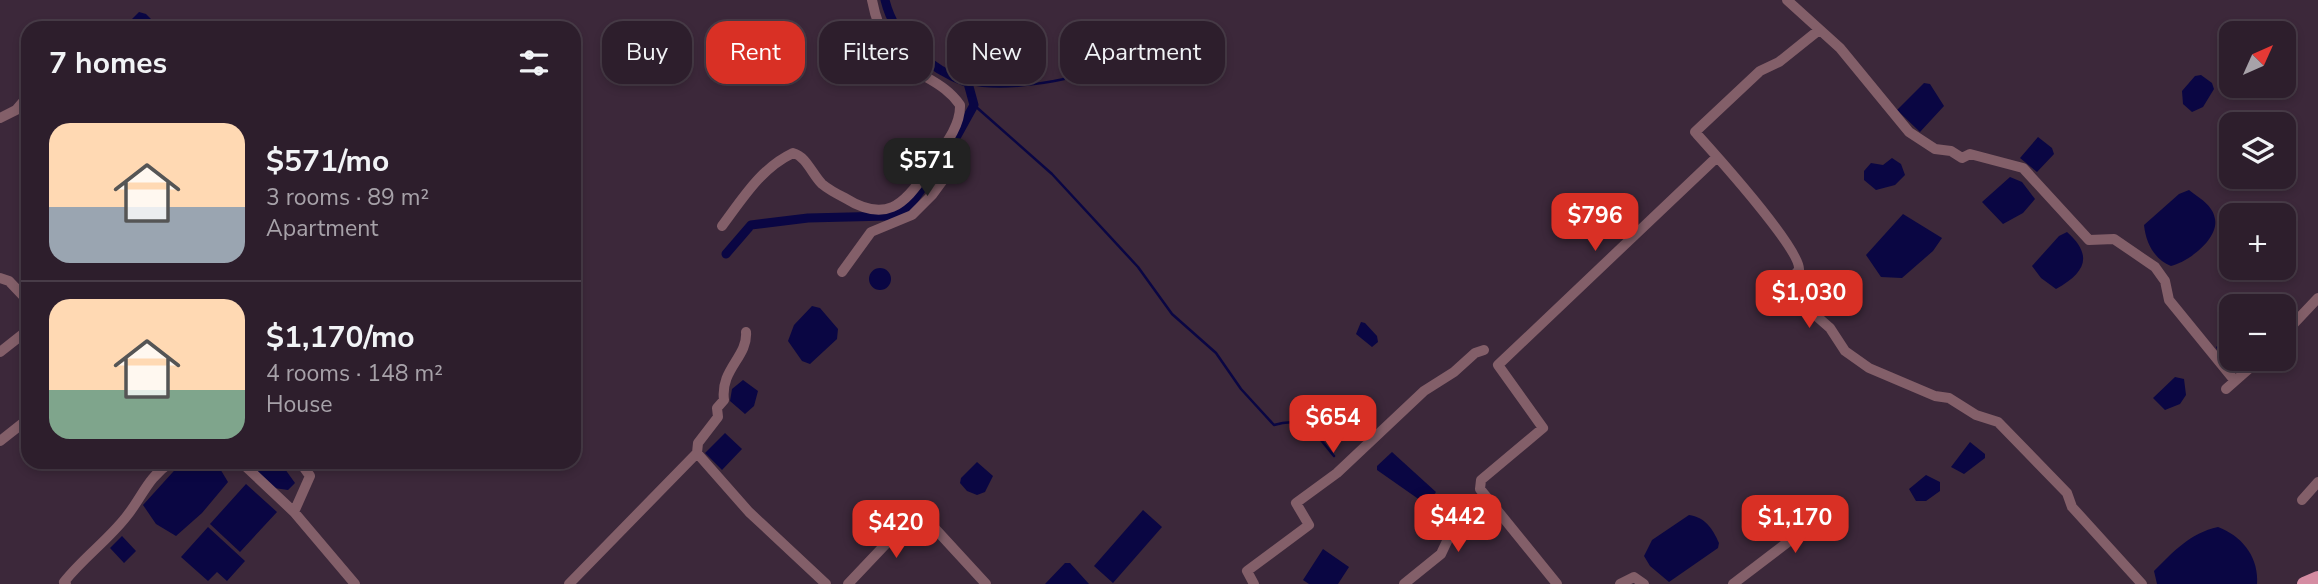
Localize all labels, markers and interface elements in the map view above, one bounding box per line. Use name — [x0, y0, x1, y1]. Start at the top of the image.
chip: Buy — [602, 21, 692, 84]
chip: Rent — [706, 21, 805, 84]
chip: Filters — [819, 21, 933, 84]
chip: New — [947, 21, 1046, 84]
chip: Apartment — [1060, 21, 1225, 84]
north arrow — [2219, 21, 2296, 98]
map controls — [2219, 21, 2296, 371]
text: 7 homes — [49, 43, 167, 84]
icon: filters — [515, 44, 553, 82]
button: layers — [2219, 112, 2296, 189]
pin: $571 — [886, 138, 968, 198]
text: $571/mo — [266, 141, 389, 182]
text: $571 — [899, 145, 955, 176]
icon: home — [105, 151, 189, 235]
text: 3 rooms · 89 m² — [266, 182, 429, 213]
pin: $796 — [1554, 194, 1636, 253]
text: $796 — [1567, 200, 1623, 231]
button: + — [2219, 203, 2296, 280]
text: Apartment — [266, 213, 378, 244]
pin: $1,030 — [1752, 270, 1866, 330]
text: $1,030 — [1772, 277, 1846, 308]
button: − — [2219, 294, 2296, 371]
text: $1,170/mo — [266, 317, 415, 358]
icon: home — [105, 327, 189, 411]
text: 4 rooms · 148 m² — [266, 358, 443, 389]
text: House — [266, 389, 333, 420]
pin: $654 — [1292, 396, 1374, 455]
text: $654 — [1305, 402, 1361, 433]
pin: $442 — [1417, 494, 1499, 554]
pin: $1,170 — [1738, 496, 1852, 555]
pin: $420 — [855, 500, 937, 560]
text: $442 — [1430, 501, 1486, 532]
text: $1,170 — [1758, 502, 1832, 533]
text: $420 — [868, 507, 924, 538]

